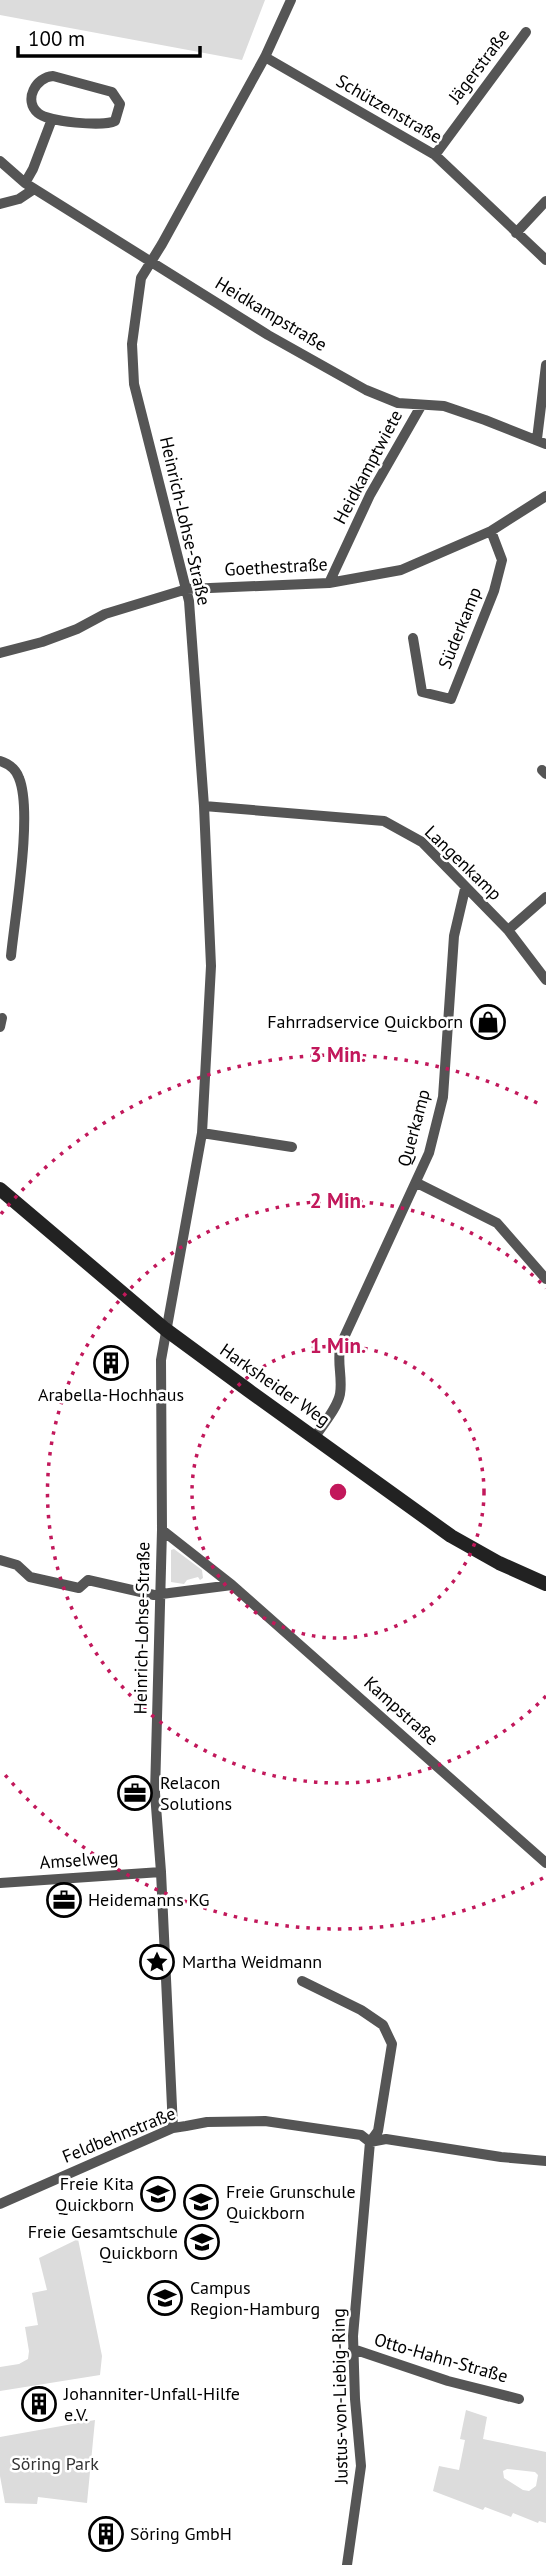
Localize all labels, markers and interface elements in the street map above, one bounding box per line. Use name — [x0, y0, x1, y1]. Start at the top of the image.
scale bar — [18, 14, 200, 58]
street label: Jägerstraße — [442, 24, 514, 108]
text: 100 m — [28, 25, 85, 52]
street label: Schützenstraße — [332, 69, 446, 148]
street label: Heidkampstraße — [211, 271, 331, 356]
street label: Heidkamptwiete — [328, 406, 407, 528]
street label: Heinrich-Lohse-Straße — [155, 434, 216, 608]
street label: Goethestraße — [224, 552, 328, 581]
street label: Süderkamp — [433, 584, 486, 672]
street label: Langenkamp — [420, 820, 507, 905]
shop icon: Fahrradservice Quickborn — [469, 1003, 507, 1041]
place label: Fahrradservice Quickborn — [267, 1010, 463, 1033]
text: 3 Min. — [310, 1041, 366, 1068]
street label: Querkamp — [392, 1087, 435, 1169]
text: 2 Min. — [310, 1187, 366, 1214]
text: 1 Min. — [310, 1332, 366, 1359]
street label: Harksheider Weg — [216, 1338, 335, 1431]
building icon: Arabella-Hochhaus — [92, 1344, 130, 1382]
place label: Arabella-Hochhaus — [38, 1383, 184, 1406]
centre of rings — [326, 1480, 350, 1504]
street label: Heinrich-Lohse-Straße — [128, 1541, 155, 1715]
street label: Kampstraße — [359, 1671, 443, 1750]
place label: Relacon Solutions — [160, 1771, 232, 1815]
office icon: Relacon Solutions — [116, 1774, 154, 1812]
street label: Amselweg — [39, 1845, 119, 1874]
office icon: Heidemanns KG — [45, 1881, 83, 1919]
place label: Heidemanns KG — [88, 1888, 210, 1911]
place icon: Martha Weidmann — [138, 1943, 176, 1981]
place label: Martha Weidmann — [182, 1950, 322, 1973]
street label: Feldbehnstraße — [59, 2101, 179, 2168]
place label: Freie Kita Quickborn — [55, 2172, 134, 2216]
school or university icon: Freie Kita Quickborn — [139, 2175, 177, 2213]
place label: Freie Grunschule Quickborn — [226, 2180, 356, 2224]
school or university icon: Freie Grunschule Quickborn — [182, 2183, 220, 2221]
place label: Freie Gesamtschule Quickborn — [28, 2220, 178, 2264]
school or university icon: Freie Gesamtschule Quickborn — [183, 2223, 221, 2261]
place label: Campus Region-Hamburg — [190, 2276, 320, 2320]
school or university icon: Campus Region-Hamburg — [146, 2279, 184, 2317]
street label: Justus-von-Liebig-Ring — [326, 2308, 353, 2485]
street label: Otto-Hahn-Straße — [372, 2327, 511, 2388]
place label: Johanniter-Unfall-Hilfe e.V. — [63, 2382, 240, 2426]
building icon: Johanniter-Unfall-Hilfe e.V. — [20, 2385, 58, 2423]
park label: Söring Park — [11, 2452, 99, 2475]
building icon: Söring GmbH — [87, 2515, 125, 2553]
place label: Söring GmbH — [130, 2522, 232, 2545]

